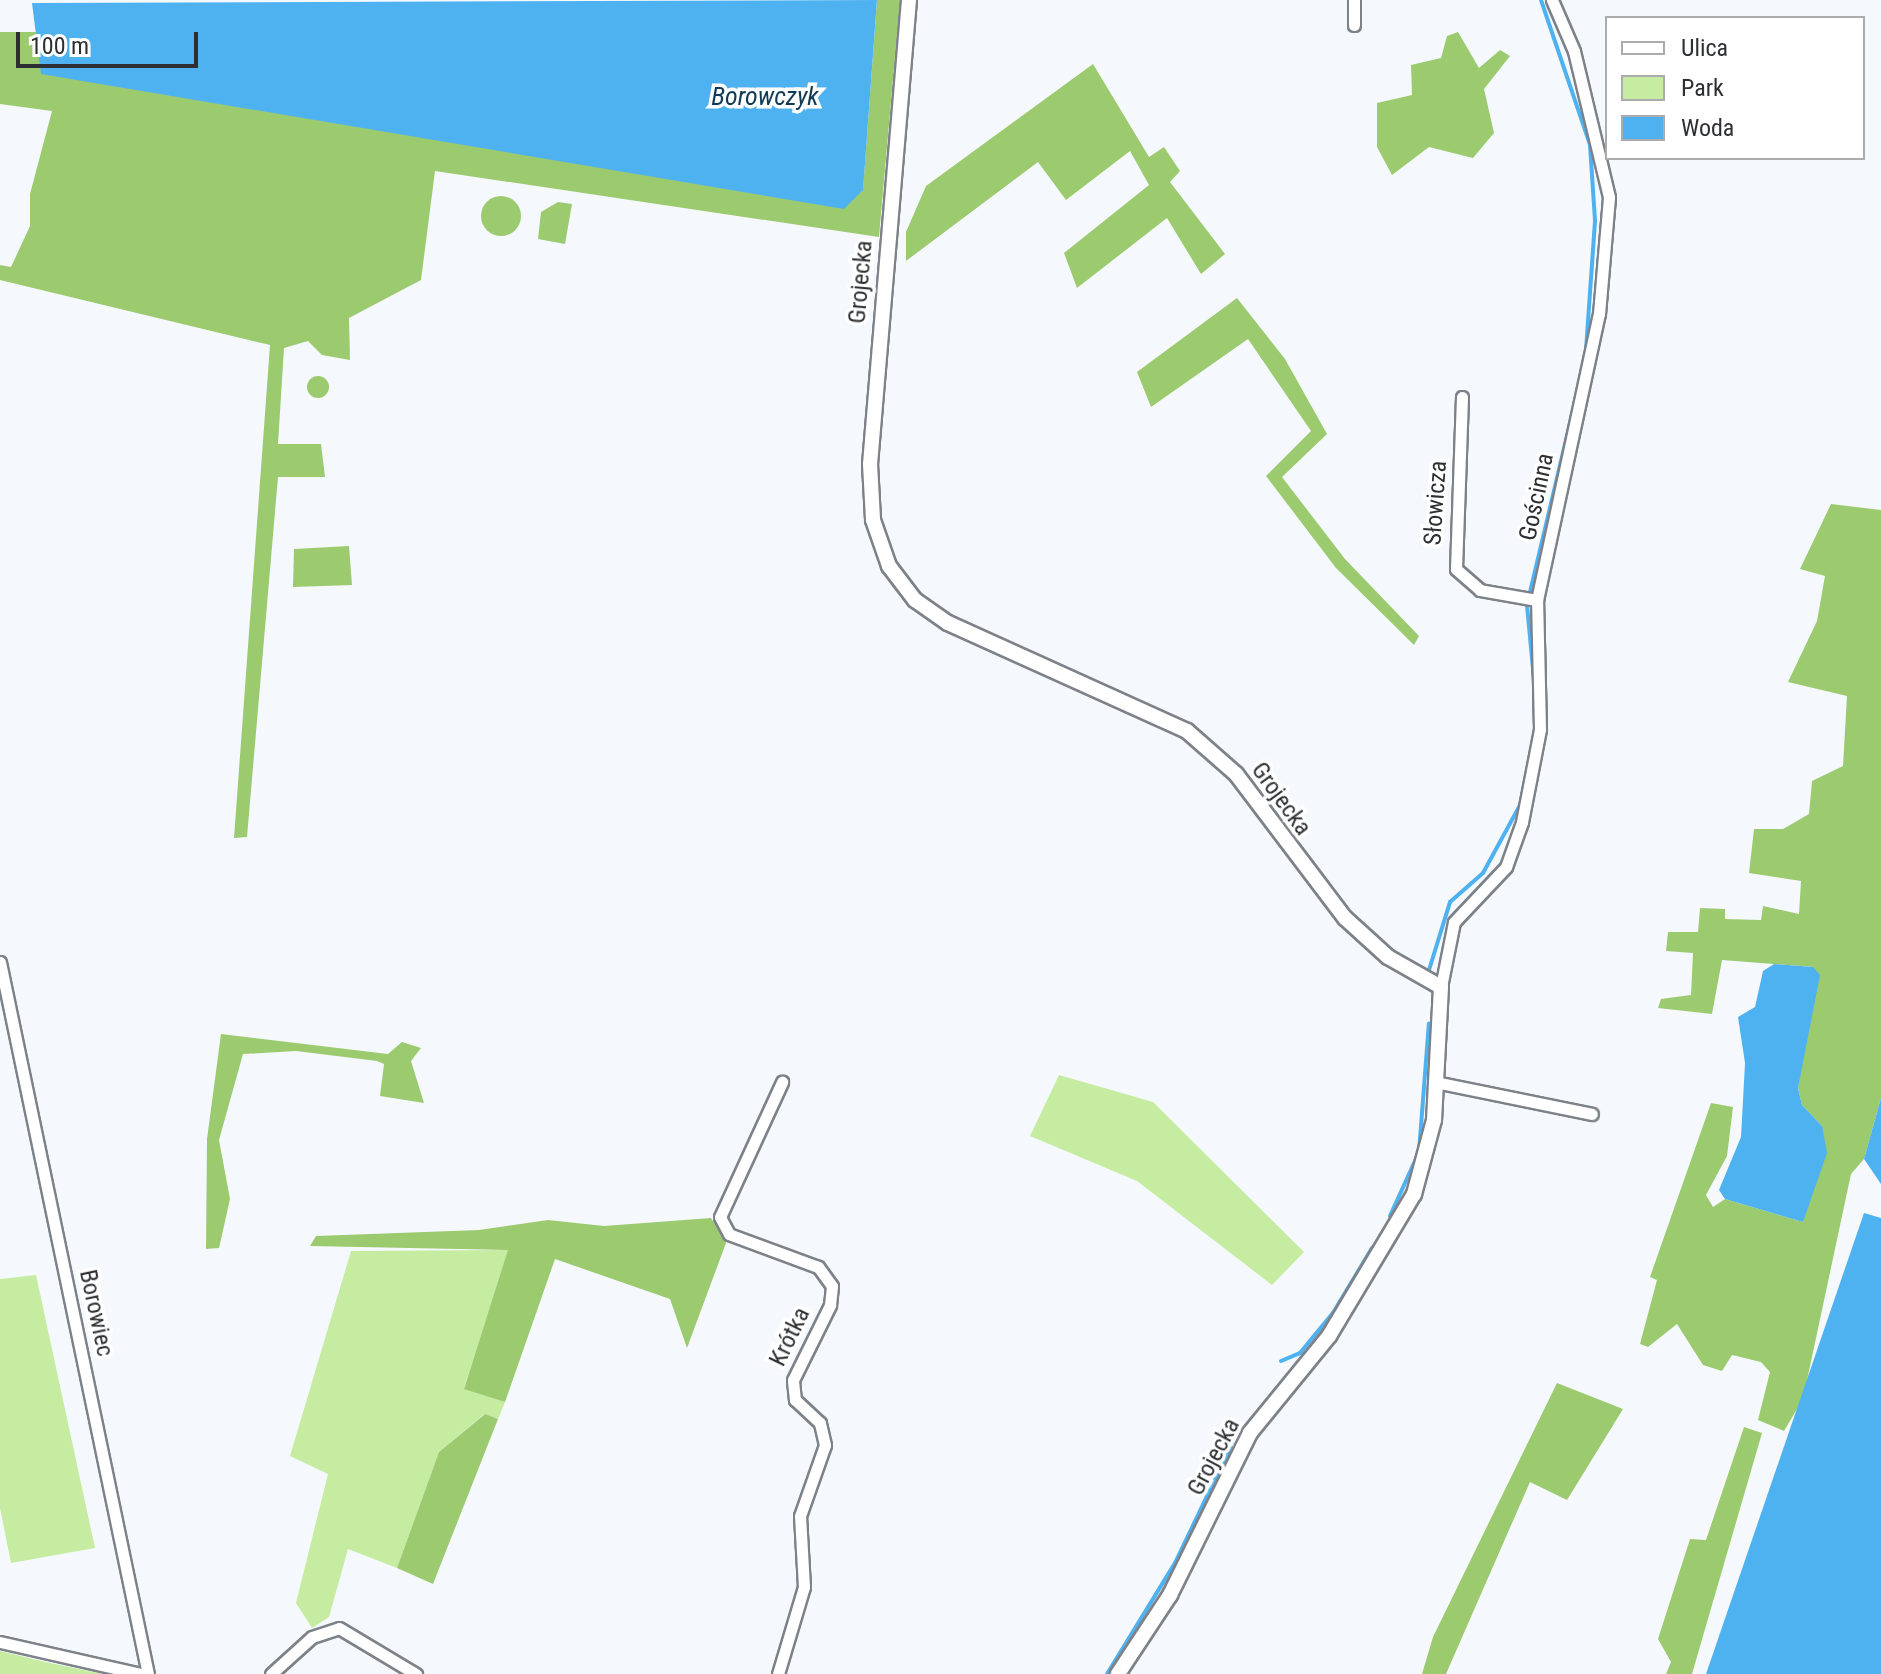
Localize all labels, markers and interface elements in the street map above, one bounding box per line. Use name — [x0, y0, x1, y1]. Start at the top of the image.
scale bar — [20, 16, 202, 66]
legend — [1605, 16, 1865, 160]
text: 100 m — [30, 32, 89, 60]
text: Ulica — [1681, 34, 1728, 62]
text: Park — [1681, 74, 1724, 102]
water label: Borowczyk — [711, 81, 819, 113]
text: Woda — [1681, 114, 1734, 142]
street label: Grojecka — [843, 239, 879, 325]
street label: Gościnna — [1514, 451, 1560, 543]
street label: Słowicza — [1419, 460, 1453, 546]
street label: Grojecka — [1245, 757, 1317, 841]
street label: Borowiec — [73, 1267, 119, 1359]
street label: Krótka — [764, 1303, 816, 1371]
street label: Grojecka — [1182, 1413, 1246, 1501]

